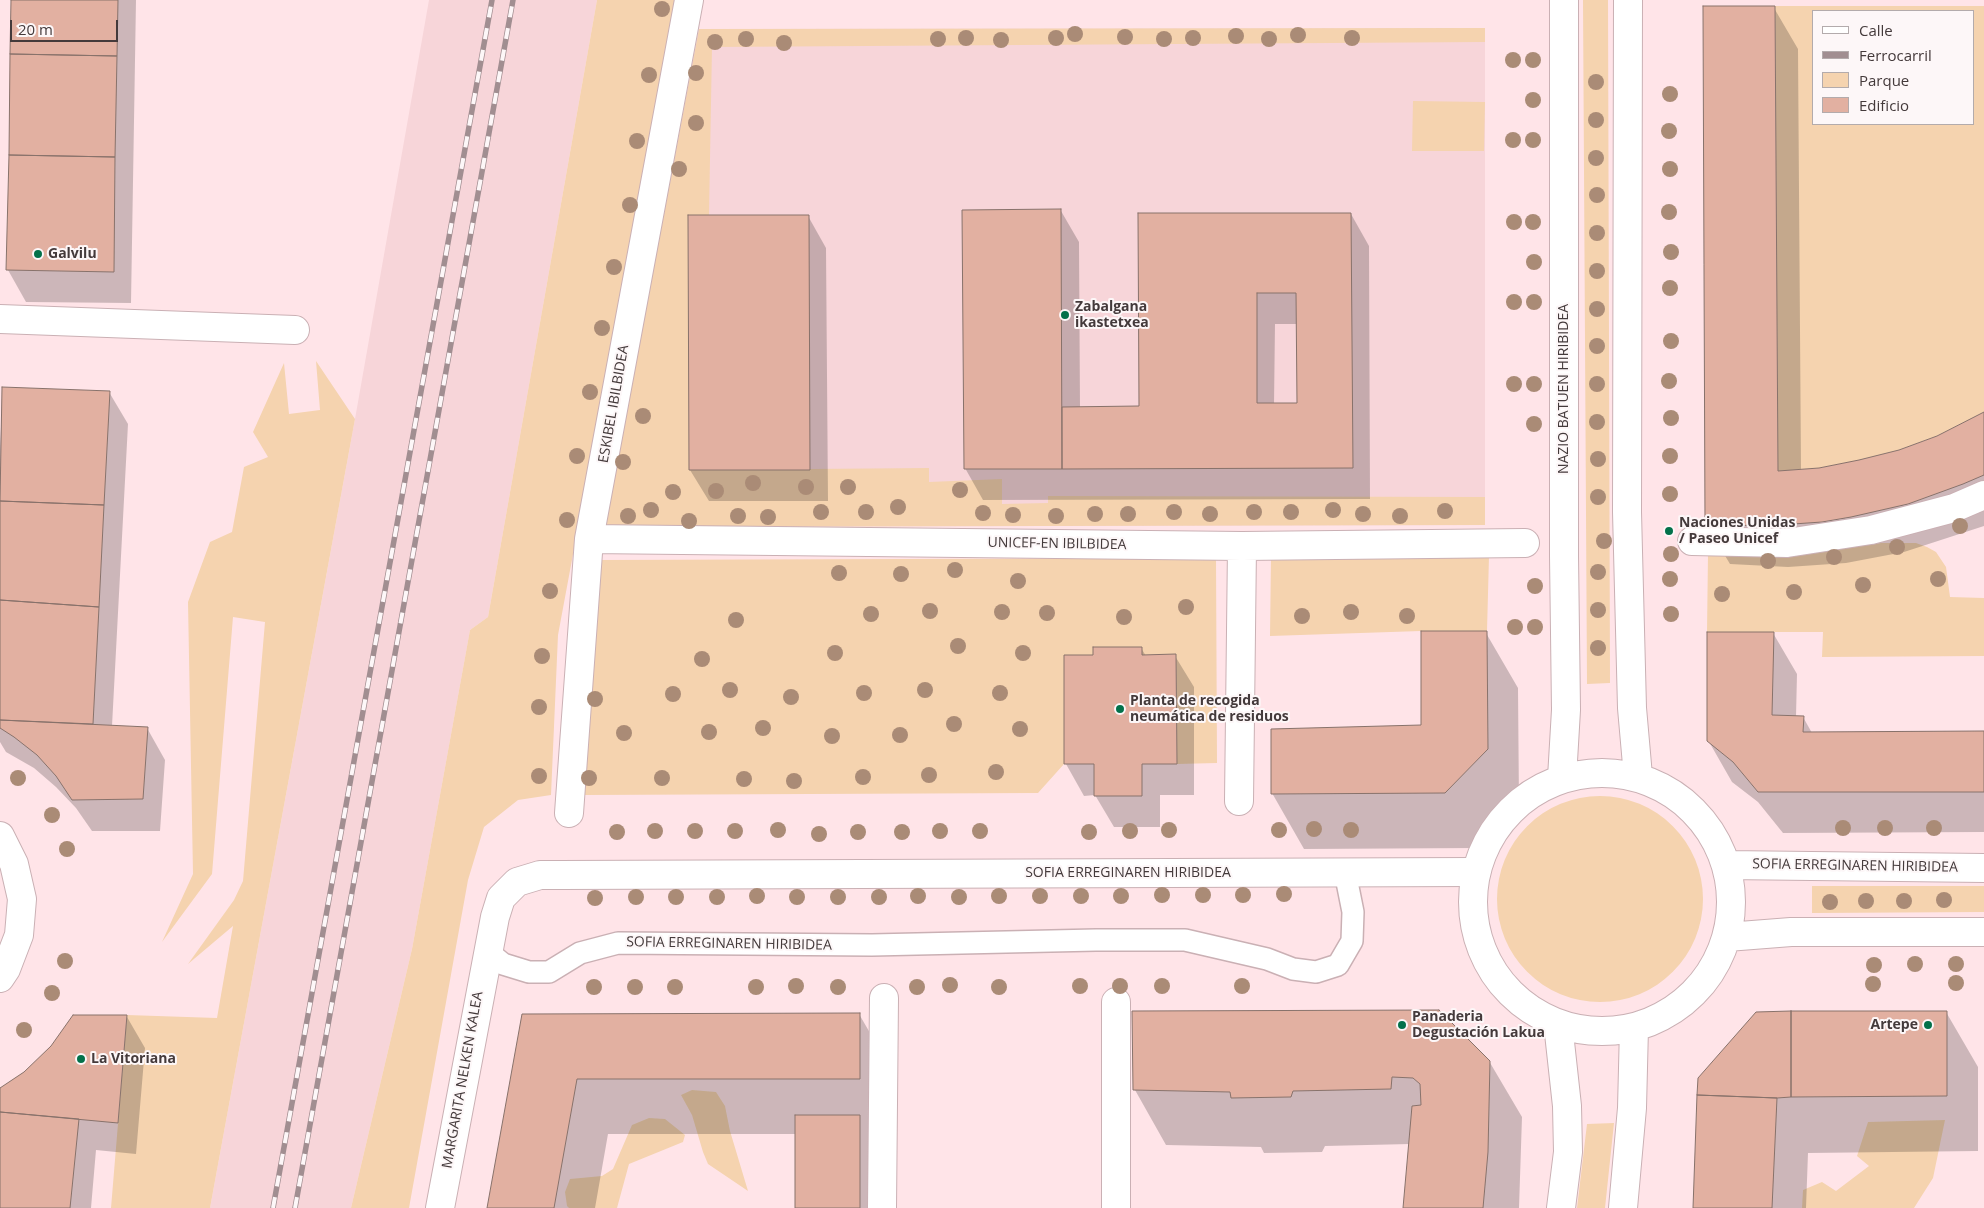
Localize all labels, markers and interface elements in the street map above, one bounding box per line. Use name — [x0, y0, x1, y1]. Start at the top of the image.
scale bar — [12, 10, 120, 42]
legend — [1812, 10, 1974, 125]
text: 20 m — [18, 19, 53, 39]
text: Calle — [1859, 20, 1893, 40]
text: Ferrocarril — [1859, 45, 1932, 65]
text: Parque — [1859, 70, 1909, 90]
text: Edificio — [1859, 95, 1909, 115]
place label: Galvilu — [48, 246, 97, 262]
marker: Galvilu — [32, 248, 44, 260]
place label: Zabalgana ikastetxea — [1075, 299, 1149, 332]
street label: NAZIO BATUEN HIRIBIDEA — [1556, 304, 1572, 474]
marker: Zabalgana ikastetxea — [1059, 309, 1071, 321]
street label: ESKIBEL IBILBIDEA — [595, 344, 633, 464]
place label: Naciones Unidas / Paseo Unicef — [1679, 515, 1795, 548]
marker: Naciones Unidas / Paseo Unicef — [1663, 525, 1675, 537]
street label: UNICEF-EN IBILBIDEA — [987, 534, 1127, 554]
place label: Planta de recogida neumática de residuos — [1130, 693, 1289, 726]
marker: Planta de recogida neumática de residuos — [1114, 703, 1126, 715]
street label: SOFIA ERREGINAREN HIRIBIDEA — [1752, 856, 1958, 876]
street label: SOFIA ERREGINAREN HIRIBIDEA — [1025, 865, 1231, 881]
street label: SOFIA ERREGINAREN HIRIBIDEA — [626, 934, 832, 954]
street label: MARGARITA NELKEN KALEA — [439, 990, 487, 1170]
place label: Panaderia Degustación Lakua — [1412, 1009, 1545, 1042]
place label: Artepe — [1871, 1017, 1918, 1033]
marker: Panaderia Degustación Lakua — [1396, 1019, 1408, 1031]
marker: Artepe — [1922, 1019, 1934, 1031]
place label: La Vitoriana — [91, 1051, 176, 1067]
marker: La Vitoriana — [75, 1053, 87, 1065]

